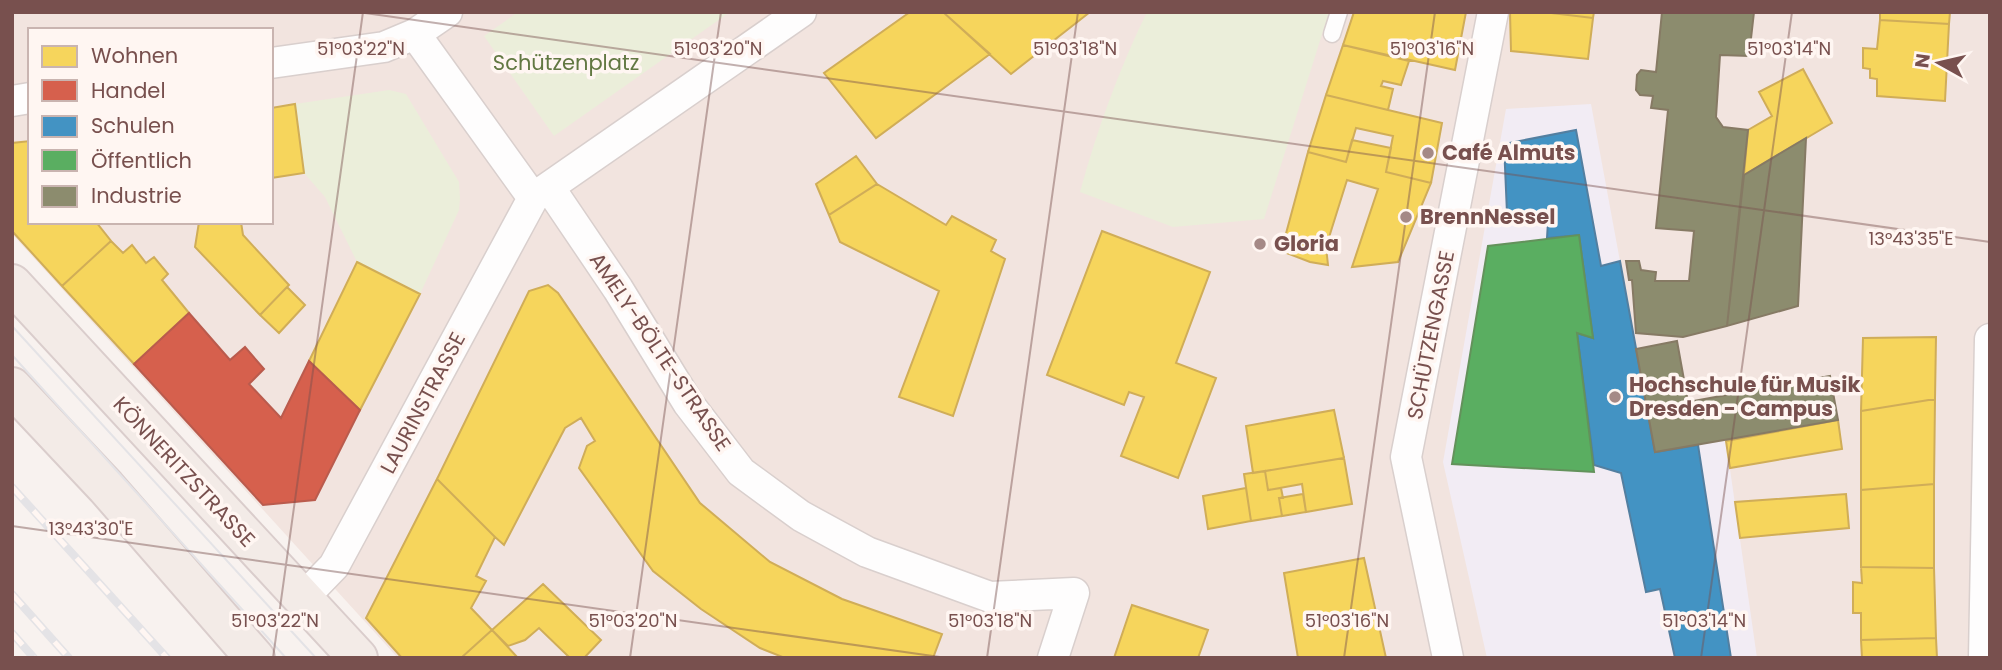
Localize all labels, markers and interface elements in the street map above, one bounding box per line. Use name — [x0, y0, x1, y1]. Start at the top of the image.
legend — [28, 28, 273, 224]
north arrow — [1904, 28, 1974, 98]
text: 51°03'22"N — [317, 36, 405, 61]
text: 51°03'20"N — [674, 36, 762, 61]
text: 51°03'18"N — [1033, 36, 1117, 61]
text: 51°03'16"N — [1390, 36, 1474, 61]
text: 51°03'14"N — [1747, 36, 1831, 61]
text: Wohnen — [91, 41, 178, 70]
park label: Schützenplatz — [493, 48, 639, 77]
text: N — [1908, 52, 1937, 70]
text: Handel — [91, 76, 166, 105]
text: Schulen — [91, 111, 175, 140]
place label: Café Almuts — [1442, 138, 1576, 167]
marker: Café Almuts — [1420, 145, 1436, 161]
text: Öffentlich — [91, 146, 192, 175]
text: Industrie — [91, 181, 182, 210]
place label: BrennNessel — [1420, 202, 1555, 231]
marker: BrennNessel — [1398, 209, 1414, 225]
text: 13°43'35"E — [1869, 226, 1953, 251]
place label: Gloria — [1274, 229, 1339, 258]
marker: Gloria — [1252, 236, 1268, 252]
street label: AMELY-BÖLTE-STRASSE — [583, 247, 738, 457]
street label: SCHÜTZENGASSE — [1400, 248, 1461, 422]
street label: LAURINSTRASSE — [373, 327, 472, 479]
place label: Hochschule für Musik Dresden - Campus — [1629, 370, 1860, 423]
marker: Hochschule für Musik Dresden - Campus — [1607, 389, 1623, 405]
street label: KÖNNERITZSTRASSE — [107, 390, 262, 553]
text: 13°43'30"E — [49, 516, 133, 541]
text: 51°03'22"N — [231, 608, 319, 633]
text: 51°03'20"N — [589, 608, 677, 633]
text: 51°03'18"N — [948, 608, 1032, 633]
text: 51°03'16"N — [1305, 608, 1389, 633]
text: 51°03'14"N — [1662, 608, 1746, 633]

